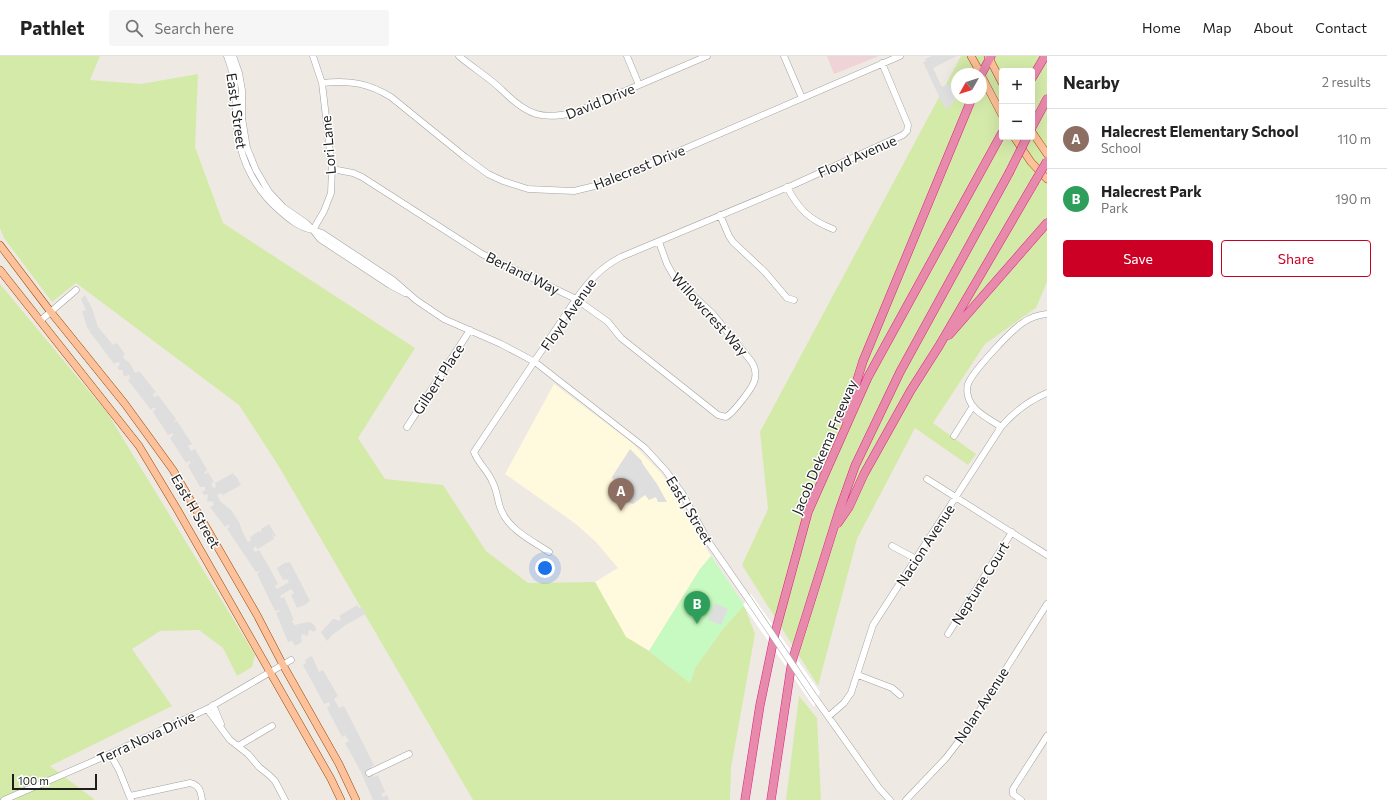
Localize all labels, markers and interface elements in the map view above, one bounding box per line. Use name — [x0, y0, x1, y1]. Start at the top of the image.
search box — [109, 10, 389, 46]
text: Pathlet — [20, 16, 85, 39]
icon: search — [123, 17, 145, 39]
text: Search here — [155, 19, 234, 37]
text: Home — [1142, 19, 1181, 36]
text: Map — [1203, 19, 1231, 36]
text: About — [1253, 19, 1293, 36]
text: Contact — [1315, 19, 1367, 36]
north arrow — [951, 68, 987, 104]
map controls — [999, 68, 1035, 140]
button: + — [999, 68, 1035, 104]
street label: East J Street — [223, 72, 251, 150]
text: Nearby — [1063, 72, 1120, 93]
text: 2 results — [1322, 74, 1371, 90]
street label: David Drive — [563, 79, 637, 123]
button: − — [999, 104, 1035, 140]
street label: Lori Lane — [317, 115, 339, 175]
text: Halecrest Elementary School — [1101, 122, 1298, 140]
street label: Floyd Avenue — [815, 131, 899, 181]
text: A — [1071, 131, 1081, 147]
text: 110 m — [1338, 131, 1371, 147]
text: School — [1101, 140, 1141, 156]
street label: Halecrest Drive — [591, 141, 687, 193]
text: Halecrest Park — [1101, 182, 1202, 200]
text: B — [1072, 191, 1080, 207]
text: 190 m — [1335, 191, 1371, 207]
text: Park — [1101, 200, 1128, 216]
button: Save — [1063, 240, 1213, 277]
button: Share — [1221, 240, 1371, 277]
street label: Berland Way — [483, 248, 563, 298]
street label: Willowcrest Way — [668, 269, 752, 359]
street label: Floyd Avenue — [537, 275, 599, 353]
street label: Gilbert Place — [409, 340, 467, 418]
street label: Jacob Dekema Freeway — [788, 377, 860, 517]
street label: East H Street — [168, 471, 224, 551]
street label: East J Street — [663, 473, 717, 547]
pin: A — [608, 478, 634, 511]
street label: Nacion Avenue — [892, 501, 958, 589]
street label: Neptune Court — [948, 538, 1012, 628]
your location — [535, 558, 555, 578]
pin: B — [684, 591, 710, 624]
street label: Nolan Avenue — [950, 664, 1012, 746]
street label: Terra Nova Drive — [94, 707, 198, 767]
scale bar — [12, 772, 97, 791]
text: 100 m — [18, 774, 49, 787]

